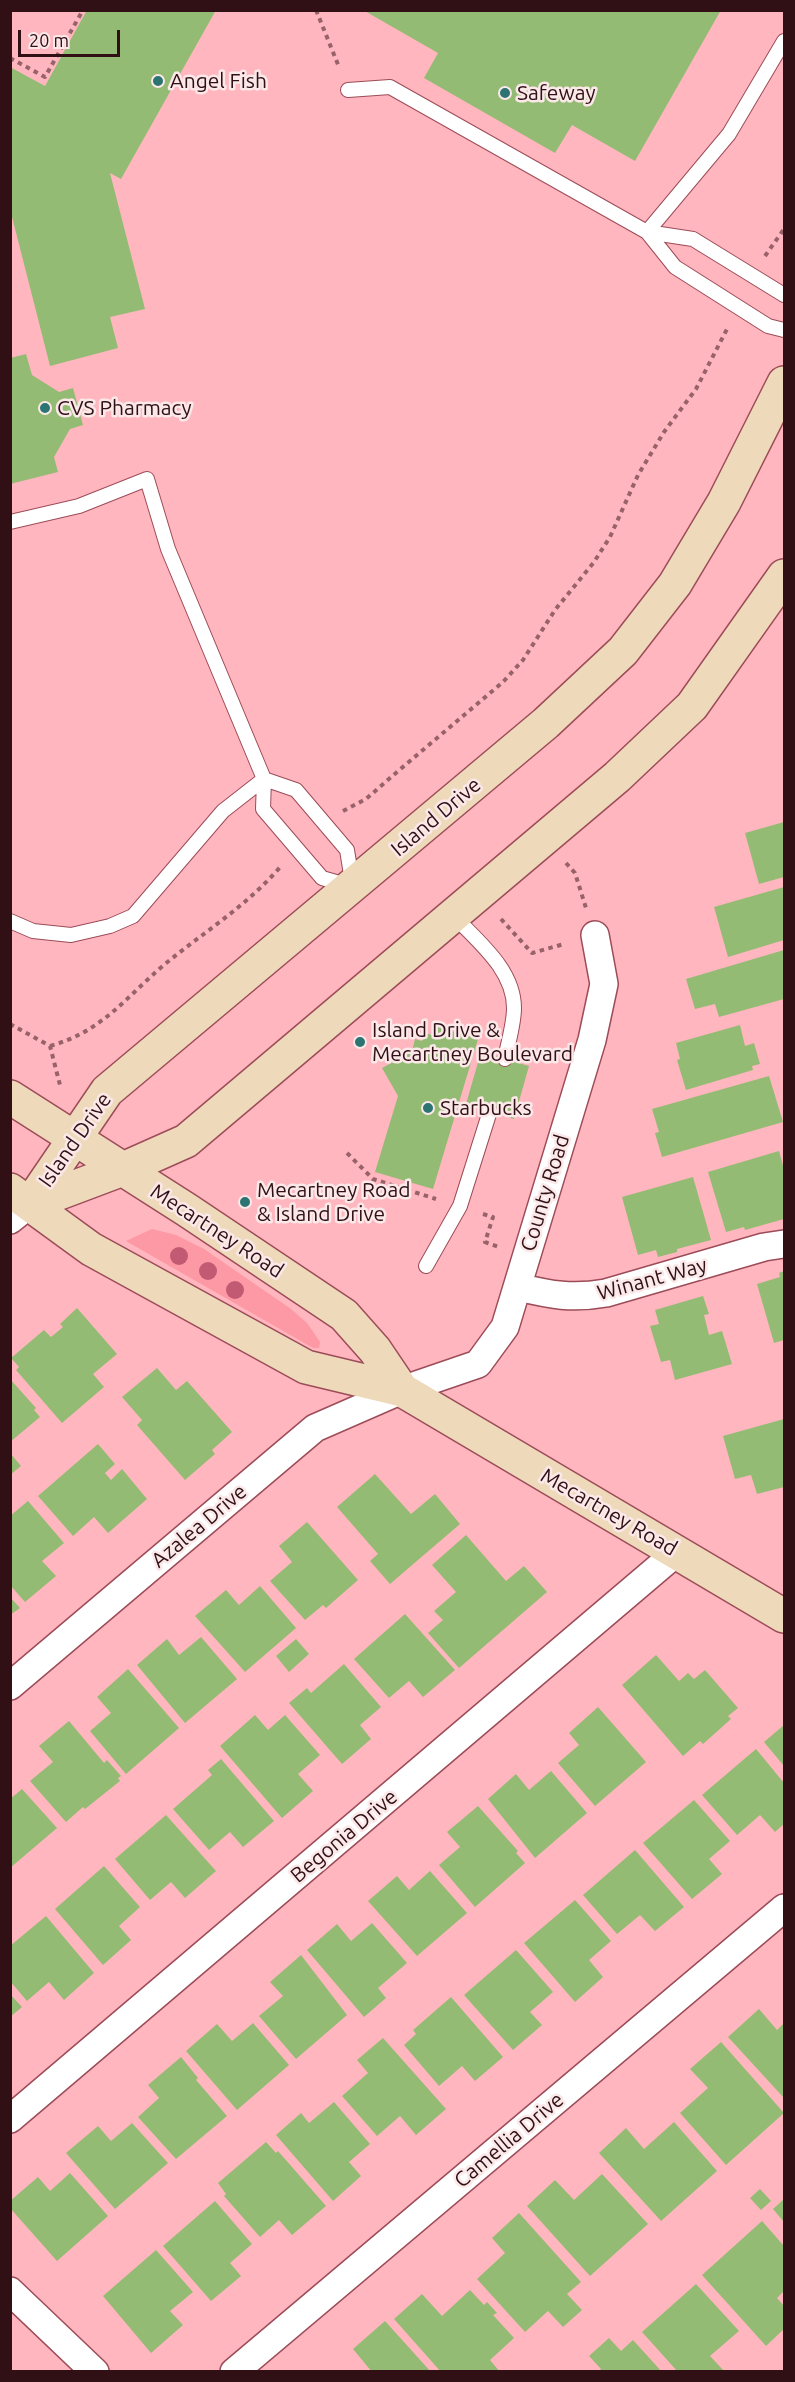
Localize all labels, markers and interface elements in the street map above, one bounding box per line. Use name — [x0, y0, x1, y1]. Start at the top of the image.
scale bar — [21, 18, 123, 56]
text: 20 m — [29, 30, 69, 50]
place label: Angel Fish — [170, 68, 267, 94]
marker: Angel Fish — [151, 74, 165, 88]
place label: Safeway — [517, 80, 596, 106]
marker: Safeway — [498, 86, 512, 100]
place label: CVS Pharmacy — [57, 395, 192, 421]
marker: CVS Pharmacy — [38, 401, 52, 415]
street label: Island Drive — [386, 772, 486, 862]
place label: Island Drive & Mecartney Boulevard — [372, 1017, 573, 1067]
marker: Island Drive & Mecartney Boulevard — [353, 1035, 367, 1049]
street label: Island Drive — [33, 1088, 117, 1192]
place label: Starbucks — [440, 1095, 532, 1121]
marker: Starbucks — [421, 1101, 435, 1115]
street label: County Road — [515, 1132, 575, 1254]
place label: Mecartney Road & Island Drive — [257, 1177, 410, 1227]
street label: Mecartney Road — [146, 1179, 288, 1283]
marker: Mecartney Road & Island Drive — [238, 1195, 252, 1209]
street label: Winant Way — [594, 1252, 710, 1306]
street label: Mecartney Road — [536, 1463, 682, 1561]
street label: Azalea Drive — [146, 1479, 252, 1573]
street label: Begonia Drive — [285, 1784, 403, 1888]
street label: Camellia Drive — [449, 2087, 569, 2193]

